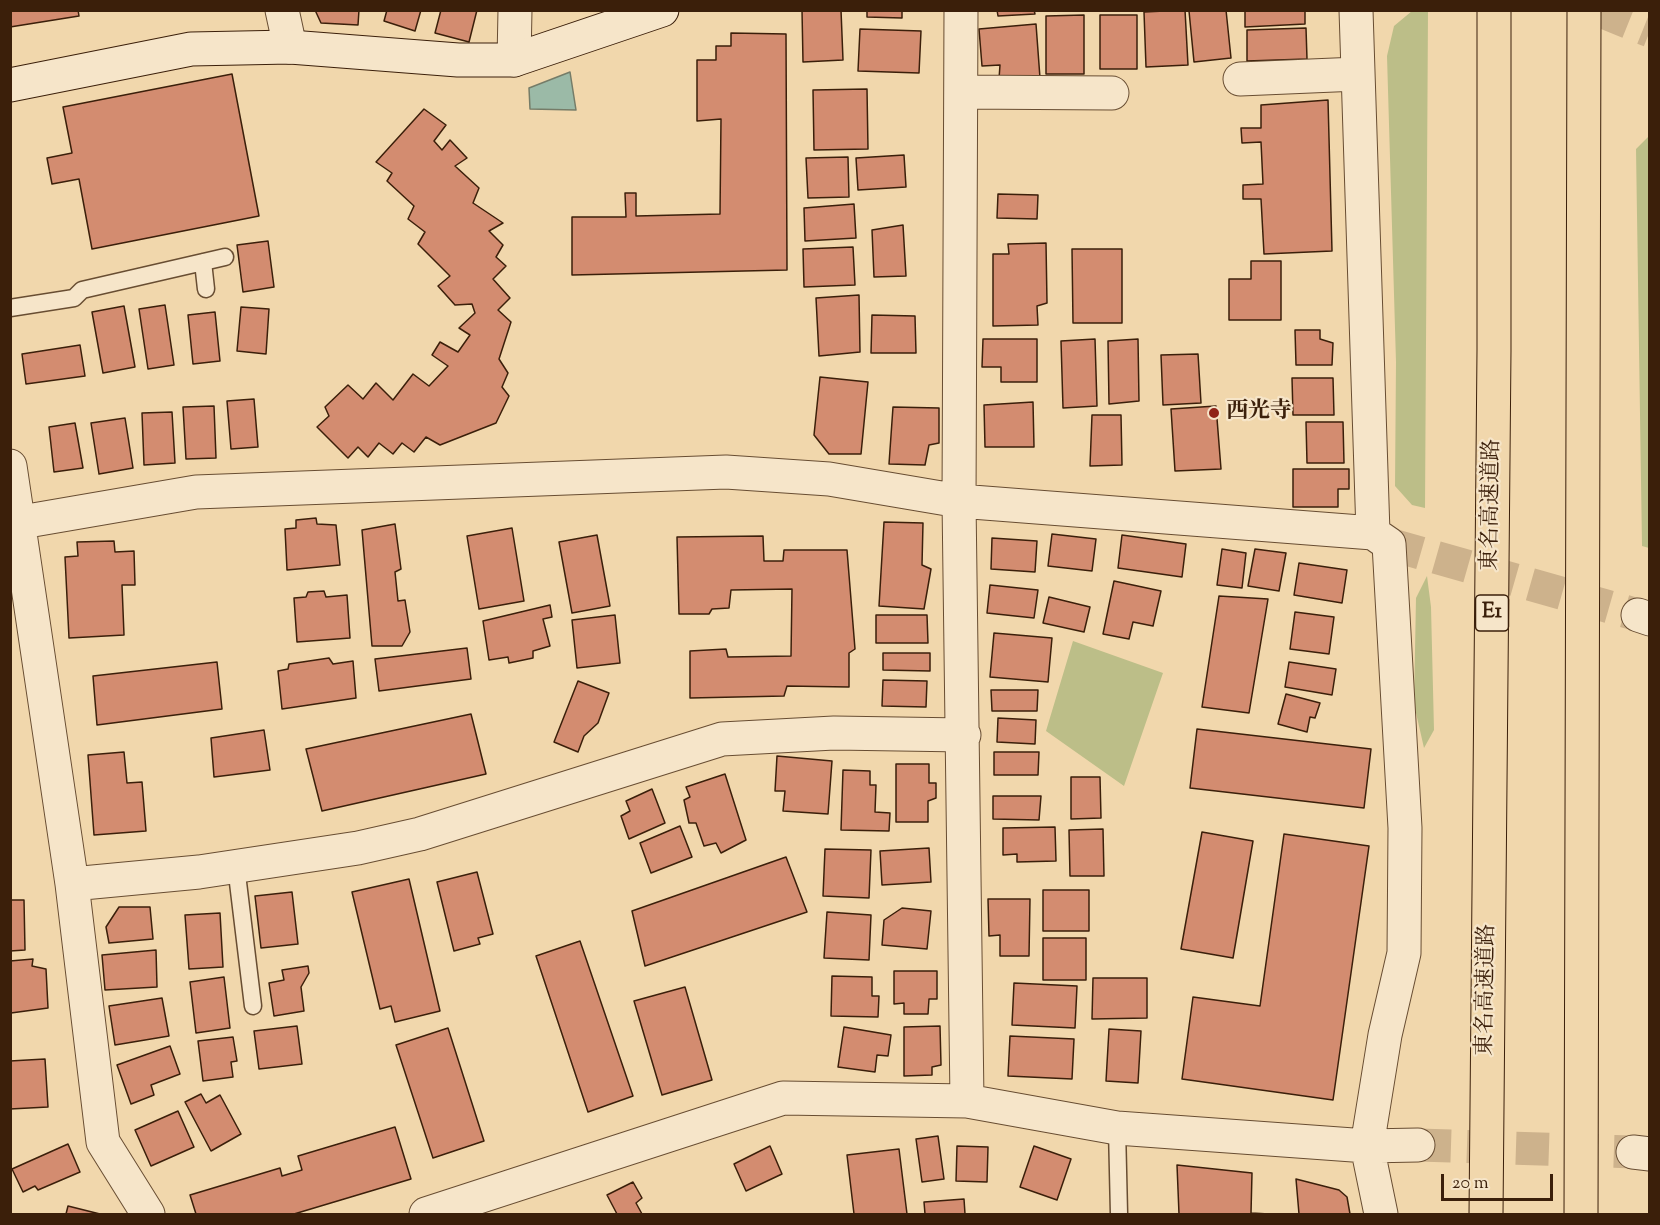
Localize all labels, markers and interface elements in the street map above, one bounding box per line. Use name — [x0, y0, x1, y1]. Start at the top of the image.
place label: 西光寺 — [1226, 400, 1292, 426]
marker: 西光寺 — [1207, 406, 1221, 420]
street label: 東名高速道路 — [1479, 439, 1507, 571]
road number: E1 — [1476, 595, 1508, 631]
street label: 東名高速道路 — [1474, 924, 1502, 1056]
scale bar — [1444, 1162, 1556, 1200]
text: 20 m — [1452, 1171, 1489, 1197]

